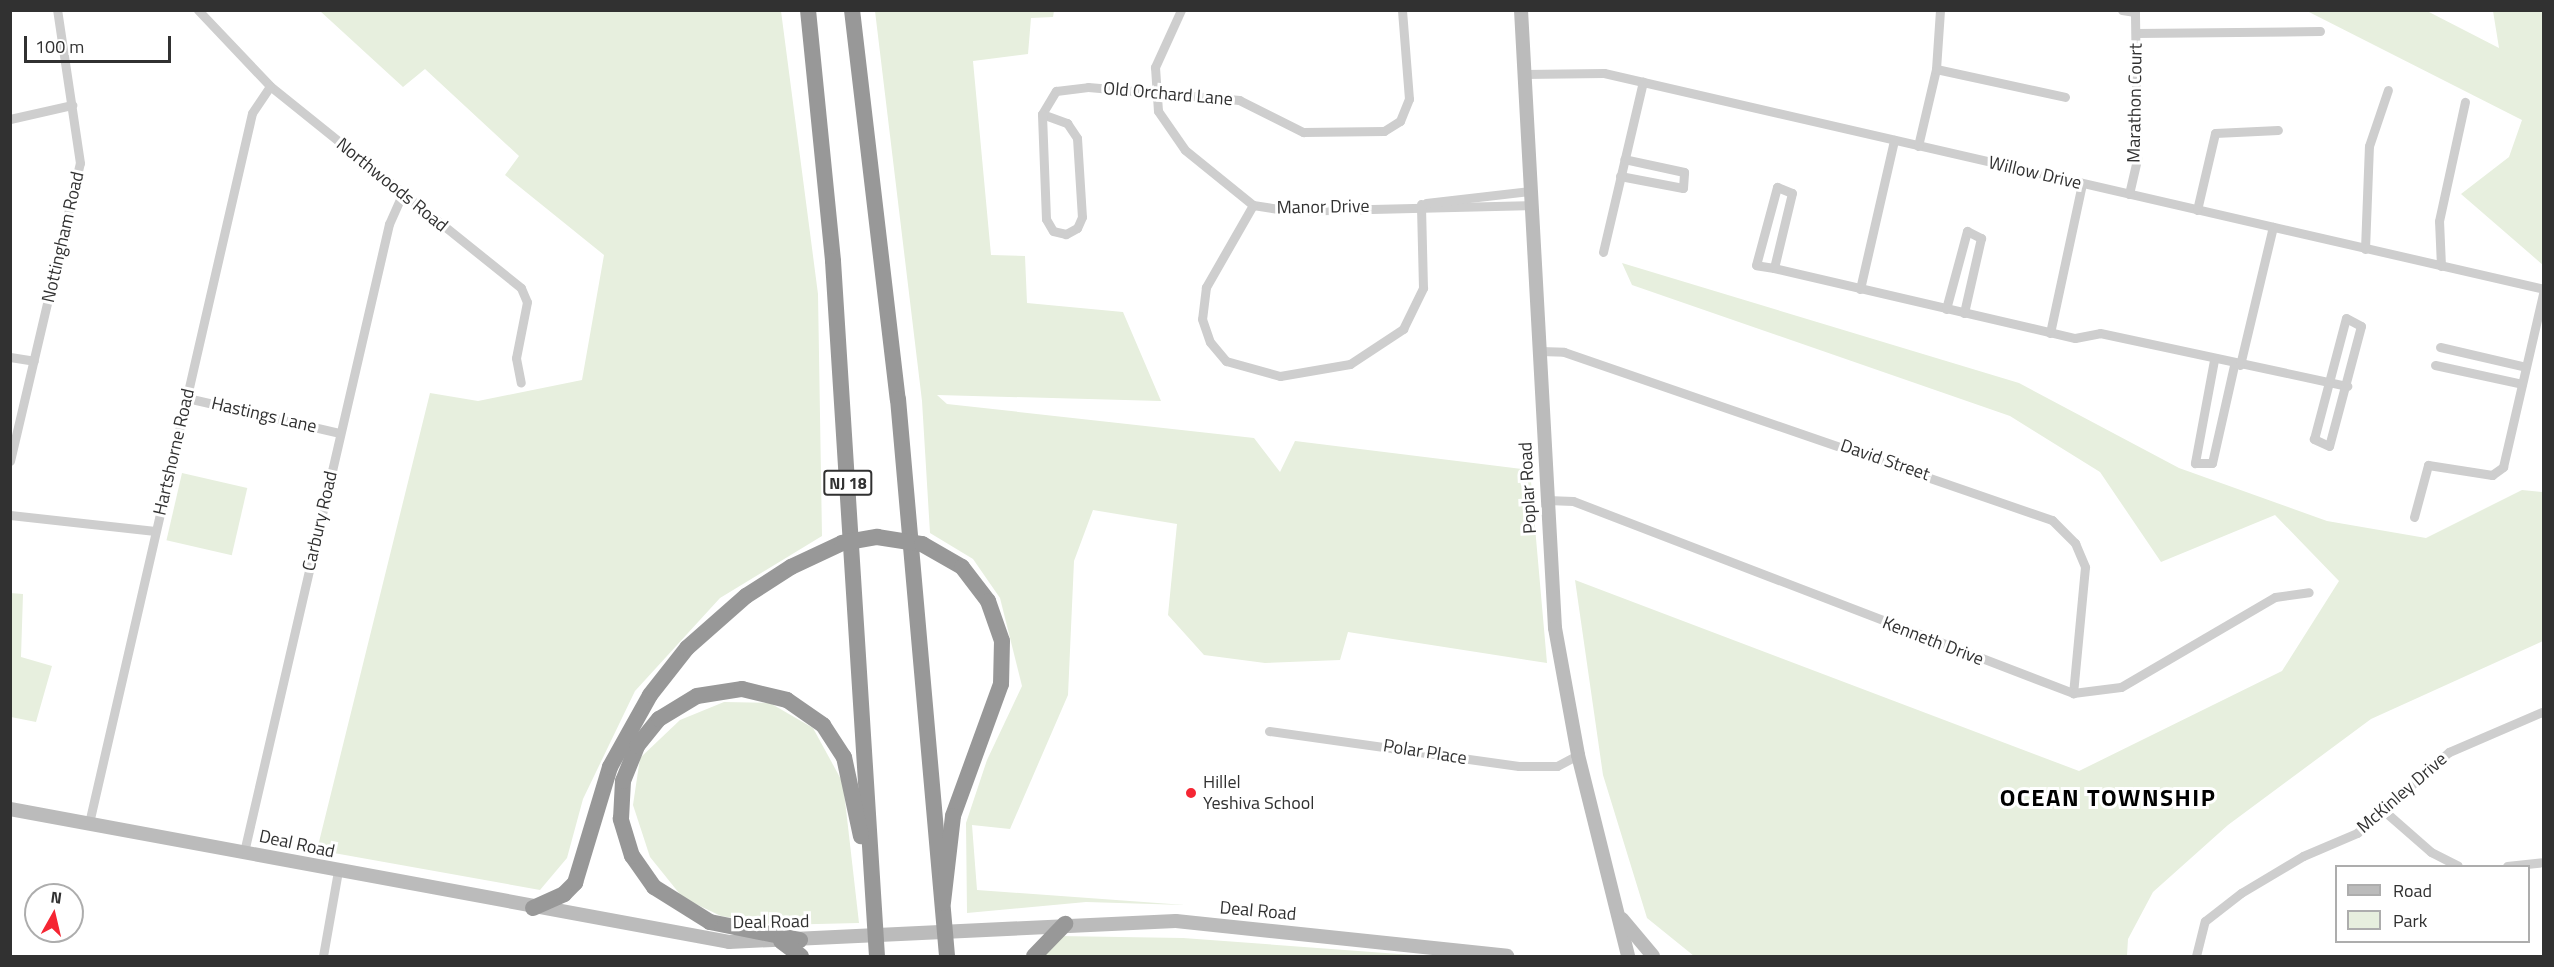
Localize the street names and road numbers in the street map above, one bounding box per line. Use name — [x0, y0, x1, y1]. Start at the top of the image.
street label: Marathon Court — [2123, 43, 2147, 163]
street label: Old Orchard Lane — [1102, 78, 1234, 110]
street label: Northwoods Road — [332, 133, 452, 237]
street label: Willow Drive — [1986, 152, 2084, 194]
street label: Nottingham Road — [37, 169, 89, 305]
street label: Manor Drive — [1276, 195, 1370, 219]
street label: Hartshorne Road — [149, 387, 199, 517]
street label: Hastings Lane — [209, 392, 319, 438]
street label: David Street — [1838, 435, 1932, 485]
street label: Poplar Road — [1515, 442, 1541, 534]
street label: Carbury Road — [298, 469, 342, 573]
road number: NJ 18 — [822, 470, 874, 496]
street label: Kenneth Drive — [1879, 612, 1987, 670]
street label: Polar Place — [1382, 735, 1468, 769]
street label: McKinley Drive — [2353, 748, 2451, 838]
street label: Deal Road — [257, 825, 337, 863]
street label: Deal Road — [1219, 897, 1297, 925]
street label: Deal Road — [732, 911, 810, 933]

